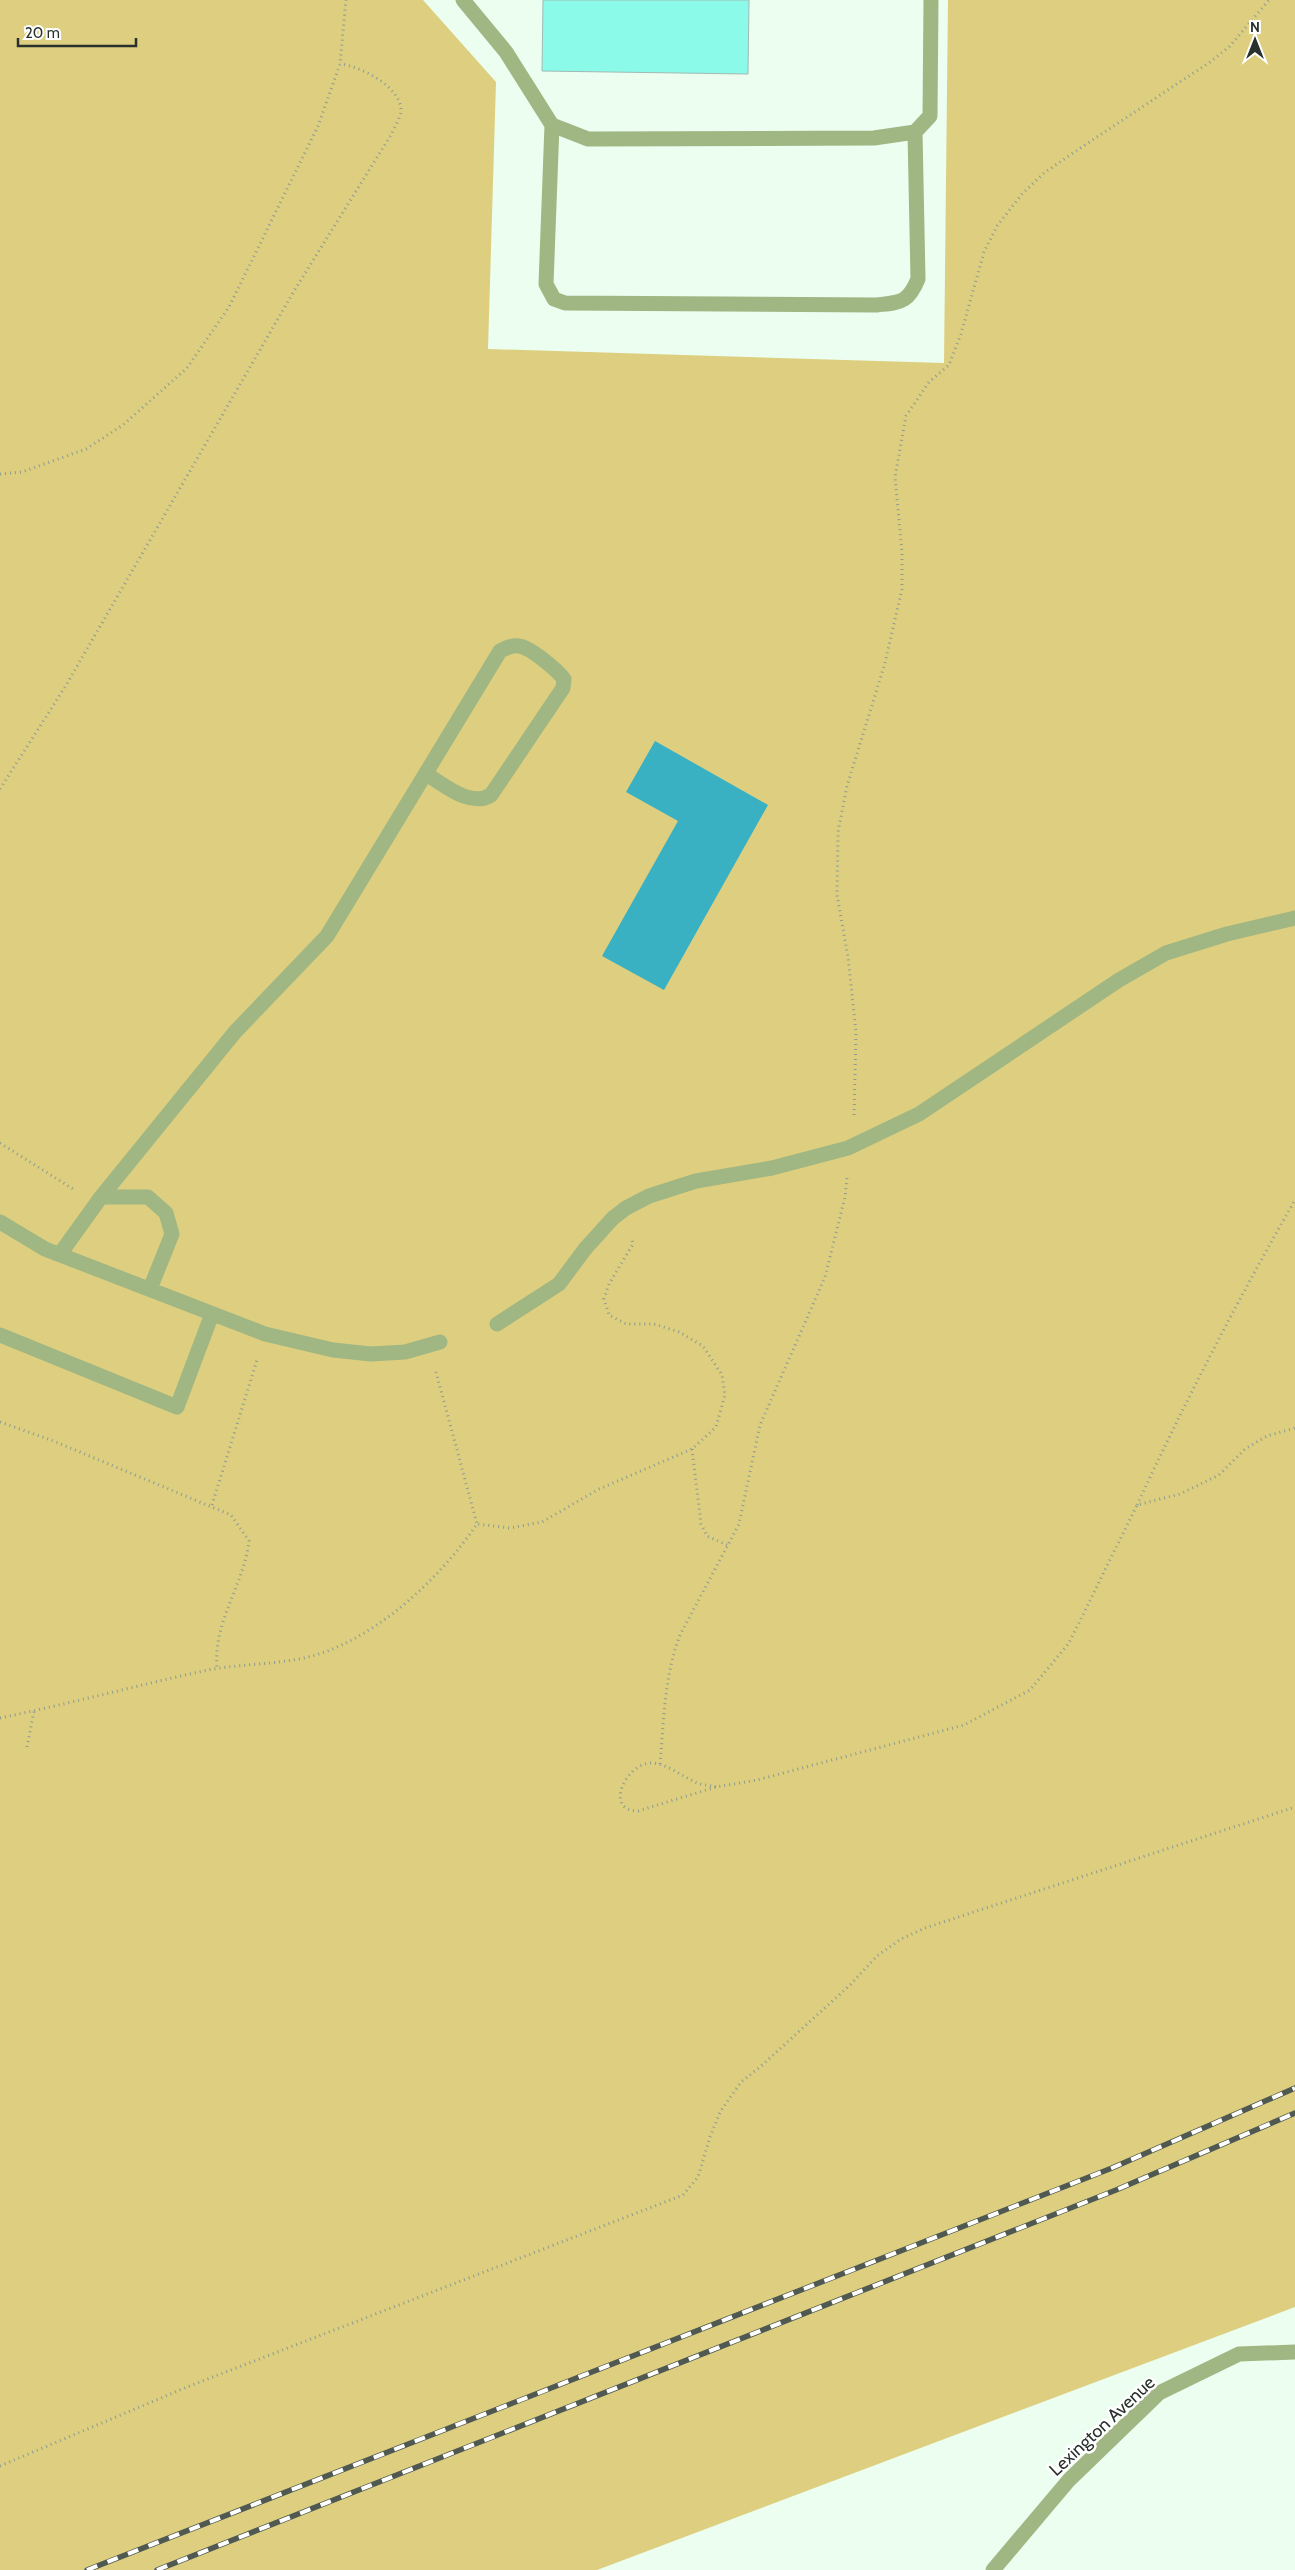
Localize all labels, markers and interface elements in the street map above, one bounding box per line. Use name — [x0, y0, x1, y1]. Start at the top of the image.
scale bar — [18, 15, 135, 47]
north arrow — [1230, 15, 1280, 65]
text: N — [1250, 18, 1260, 36]
text: 20 m — [25, 24, 60, 42]
street label: Lexington Avenue — [1045, 2371, 1159, 2481]

